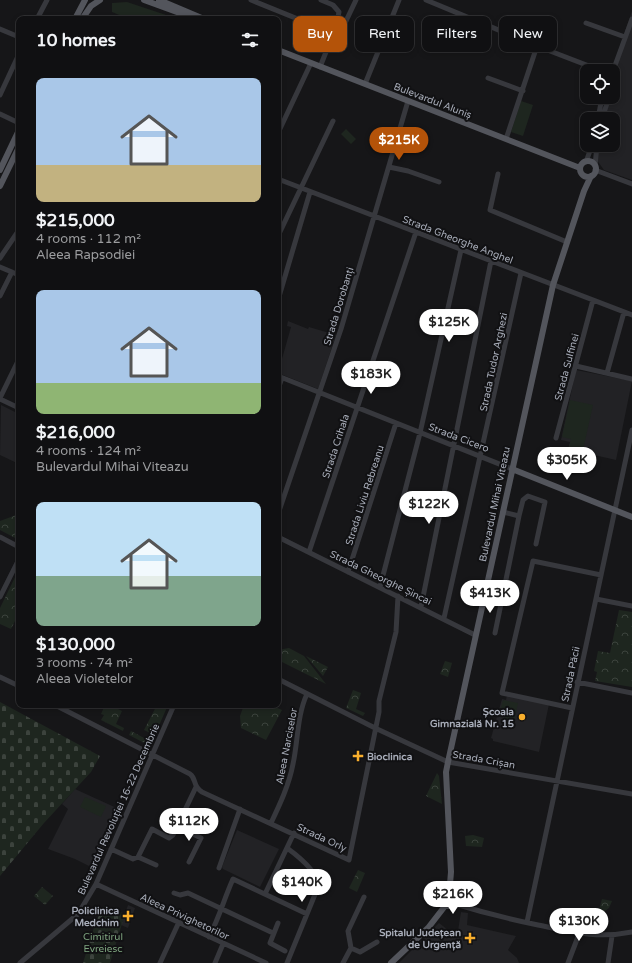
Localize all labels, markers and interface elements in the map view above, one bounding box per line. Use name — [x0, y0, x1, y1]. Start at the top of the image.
chip: Buy — [293, 16, 347, 52]
chip: Rent — [355, 16, 414, 52]
chip: Filters — [422, 16, 491, 52]
chip: New — [499, 16, 557, 52]
icon: filters — [239, 29, 261, 51]
text: 10 homes — [36, 30, 116, 51]
map controls — [580, 64, 620, 152]
button: locate — [580, 64, 620, 104]
street label: Bulevardul Aluniș — [392, 81, 473, 121]
icon: home — [113, 104, 185, 176]
button: layers — [580, 112, 620, 152]
pin: $215K — [371, 127, 427, 161]
text: $215K — [378, 132, 420, 148]
text: $215,000 — [36, 210, 115, 231]
street label: Strada Gheorghe Anghel — [401, 213, 515, 267]
text: 4 rooms · 112 m² — [36, 231, 141, 247]
text: Aleea Rapsodiei — [36, 247, 135, 263]
street label: Strada Dorobanți — [321, 266, 357, 347]
pin: $125K — [421, 309, 477, 343]
street label: Strada Tudor Arghezi — [478, 312, 510, 413]
text: $125K — [428, 314, 470, 330]
icon: home — [113, 316, 185, 388]
street label: Strada Sulfinei — [552, 332, 582, 402]
pin: $183K — [343, 361, 399, 395]
text: $183K — [350, 366, 392, 382]
street label: Strada Crihala — [320, 413, 352, 480]
street label: Strada Cicero — [427, 421, 491, 455]
text: $216,000 — [36, 422, 115, 443]
text: 4 rooms · 124 m² — [36, 443, 141, 459]
street label: Strada Liviu Rebreanu — [343, 444, 387, 547]
street label: Bulevardul Mihai Viteazu — [477, 446, 513, 563]
pin: $305K — [539, 447, 595, 481]
text: $305K — [546, 452, 588, 468]
text: Bulevardul Mihai Viteazu — [36, 459, 189, 475]
pin: $122K — [401, 491, 457, 525]
text: $122K — [408, 496, 450, 512]
icon: home — [113, 528, 185, 600]
street label: Strada Gheorghe Șincai — [328, 548, 433, 608]
pin: $413K — [462, 580, 518, 614]
text: $413K — [469, 585, 511, 601]
text: $130,000 — [36, 634, 115, 655]
street label: Strada Păcii — [559, 646, 583, 703]
text: 3 rooms · 74 m² — [36, 655, 133, 671]
text: Aleea Violetelor — [36, 671, 133, 687]
place label: Școala Gimnazială Nr. 15 — [430, 706, 514, 730]
street label: Aleea Narciselor — [274, 707, 300, 785]
marker: Școala Gimnazială Nr. 15 — [517, 712, 527, 722]
street label: Bulevardul Revoluției 16-22 Decembrie — [76, 722, 162, 897]
street label: Strada Crișan — [452, 749, 516, 771]
marker: Bioclinica — [352, 750, 364, 762]
place label: Bioclinica — [367, 751, 413, 763]
pin: $112K — [161, 808, 217, 842]
text: $112K — [168, 813, 210, 829]
street label: Strada Orly — [295, 821, 349, 855]
pin: $140K — [274, 869, 330, 903]
text: $140K — [281, 874, 323, 890]
pin: $216K — [425, 881, 481, 915]
text: $216K — [432, 886, 474, 902]
street label: Aleea Privighetorilor — [138, 891, 231, 943]
place label: Policlinica Medchim — [72, 905, 119, 929]
pin: $130K — [551, 908, 607, 942]
marker: Policlinica Medchim — [122, 910, 134, 922]
text: $130K — [558, 913, 600, 929]
place label: Spitalul Județean de Urgență — [379, 927, 461, 951]
park label: Cimitirul Evreiesc — [83, 931, 123, 955]
marker: Spitalul Județean de Urgență — [464, 932, 476, 944]

